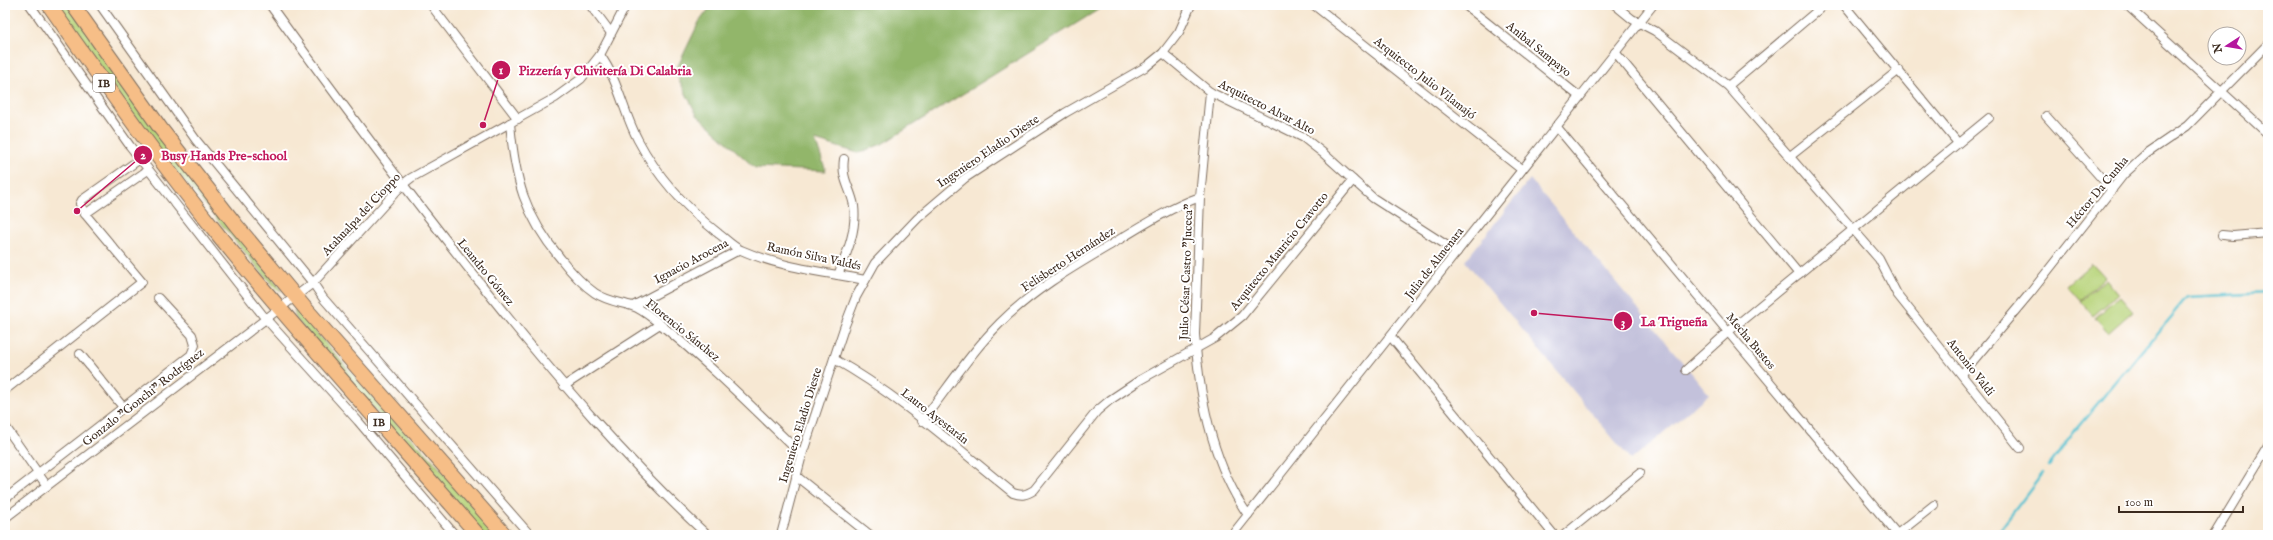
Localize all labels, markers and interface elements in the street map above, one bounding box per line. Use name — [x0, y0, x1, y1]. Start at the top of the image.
street label: Anibal Sampayo — [1502, 18, 1575, 81]
north arrow — [2207, 26, 2247, 66]
street label: Arquitecto Julio Vilamajó — [1369, 33, 1479, 124]
text: N — [2210, 41, 2226, 55]
callout: Pizzería y Chivitería Di Calabria — [491, 57, 700, 82]
text: 1 — [499, 63, 504, 78]
text: Pizzería y Chivitería Di Calabria — [519, 63, 692, 80]
road number: IB — [93, 74, 115, 92]
street label: Arquitecto Alvar Alto — [1215, 76, 1318, 139]
street label: Ingeniero Eladio Dieste — [934, 111, 1042, 191]
callout: Busy Hands Pre-school — [133, 143, 295, 168]
text: 2 — [140, 148, 146, 163]
text: Busy Hands Pre-school — [161, 148, 287, 165]
street label: Héctor Da Cunha — [2063, 153, 2132, 231]
street label: Atahualpa del Cioppo — [318, 169, 405, 260]
street label: Arquitecto Mauricio Cravotto — [1226, 189, 1333, 315]
street label: Julio César Castro "Juceca" — [1177, 204, 1197, 342]
street label: Felisberto Hernández — [1019, 223, 1118, 295]
street label: Julia de Almenara — [1400, 224, 1468, 304]
street label: Ignacio Arocena — [652, 235, 732, 287]
street label: Leandro Gómez — [454, 236, 517, 309]
street label: Ramón Silva Valdés — [765, 239, 862, 274]
street label: Florencio Sánchez — [643, 296, 723, 365]
callout: La Trigueña — [1613, 309, 1715, 334]
street label: Mecha Bustos — [1723, 310, 1779, 373]
text: La Trigueña — [1640, 314, 1708, 331]
text: 3 — [1621, 315, 1625, 330]
street label: Antonio Valdi — [1943, 335, 1998, 399]
street label: Gonzalo "Gonchi" Rodríguez — [79, 345, 208, 450]
street label: Ingeniero Eladio Dieste — [776, 365, 825, 485]
street label: Lauro Ayestarán — [898, 385, 972, 448]
road number: IB — [368, 413, 390, 431]
scale bar — [2119, 488, 2243, 514]
text: 100 m — [2125, 495, 2153, 510]

